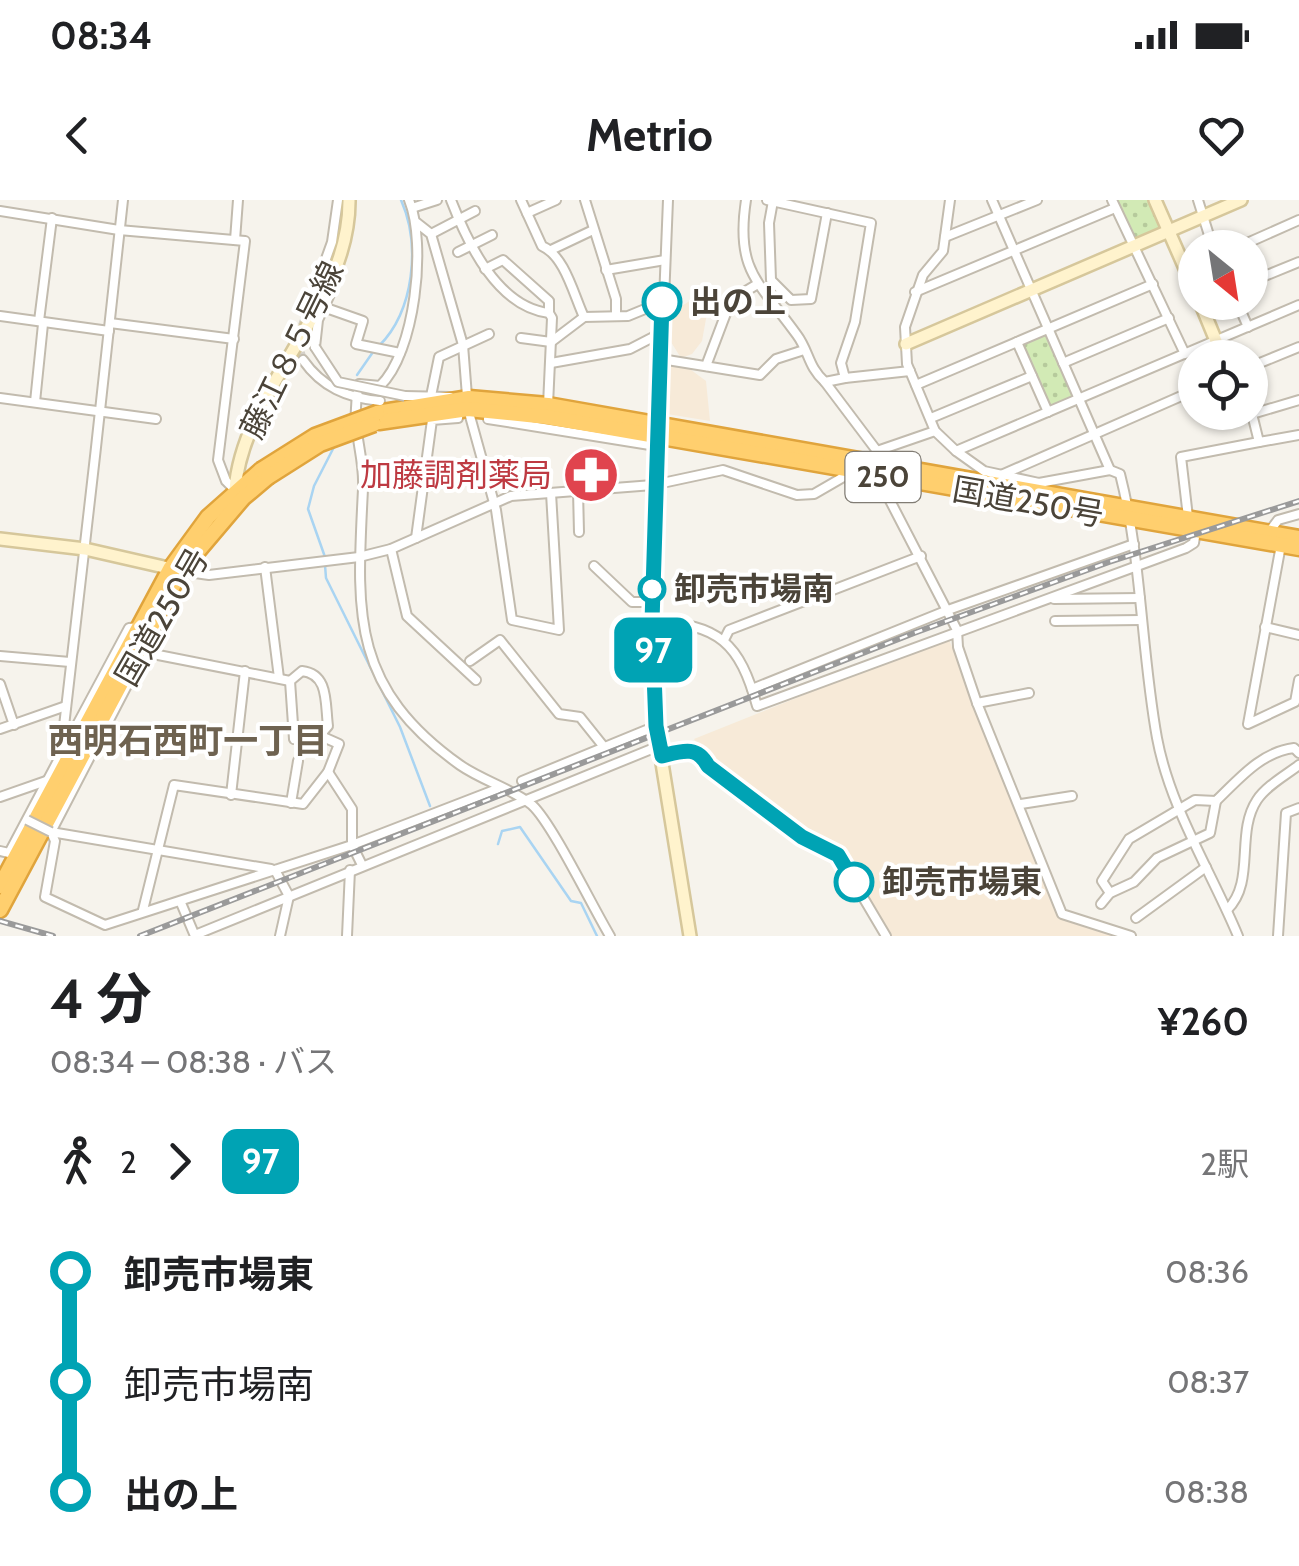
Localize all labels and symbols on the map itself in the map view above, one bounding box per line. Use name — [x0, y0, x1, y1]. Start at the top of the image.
north arrow — [1178, 230, 1268, 320]
street label: 藤江８５号線 — [232, 255, 351, 445]
place label: 出の上 — [690, 282, 786, 321]
marker: 出の上 — [643, 283, 681, 321]
pharmacy icon: 加藤調剤薬局 — [561, 445, 621, 505]
road number: 250 — [846, 452, 920, 502]
place label: 加藤調剤薬局 — [360, 455, 552, 494]
street label: 国道250号 — [950, 469, 1107, 534]
street label: 国道250号 — [107, 541, 217, 693]
place label: 卸売市場南 — [674, 569, 834, 608]
marker: 卸売市場南 — [639, 576, 665, 602]
line badge: 97 — [608, 618, 698, 682]
district label: 西明石西町一丁目 — [48, 719, 328, 762]
place label: 卸売市場東 — [882, 862, 1042, 901]
marker: 卸売市場東 — [835, 863, 873, 901]

